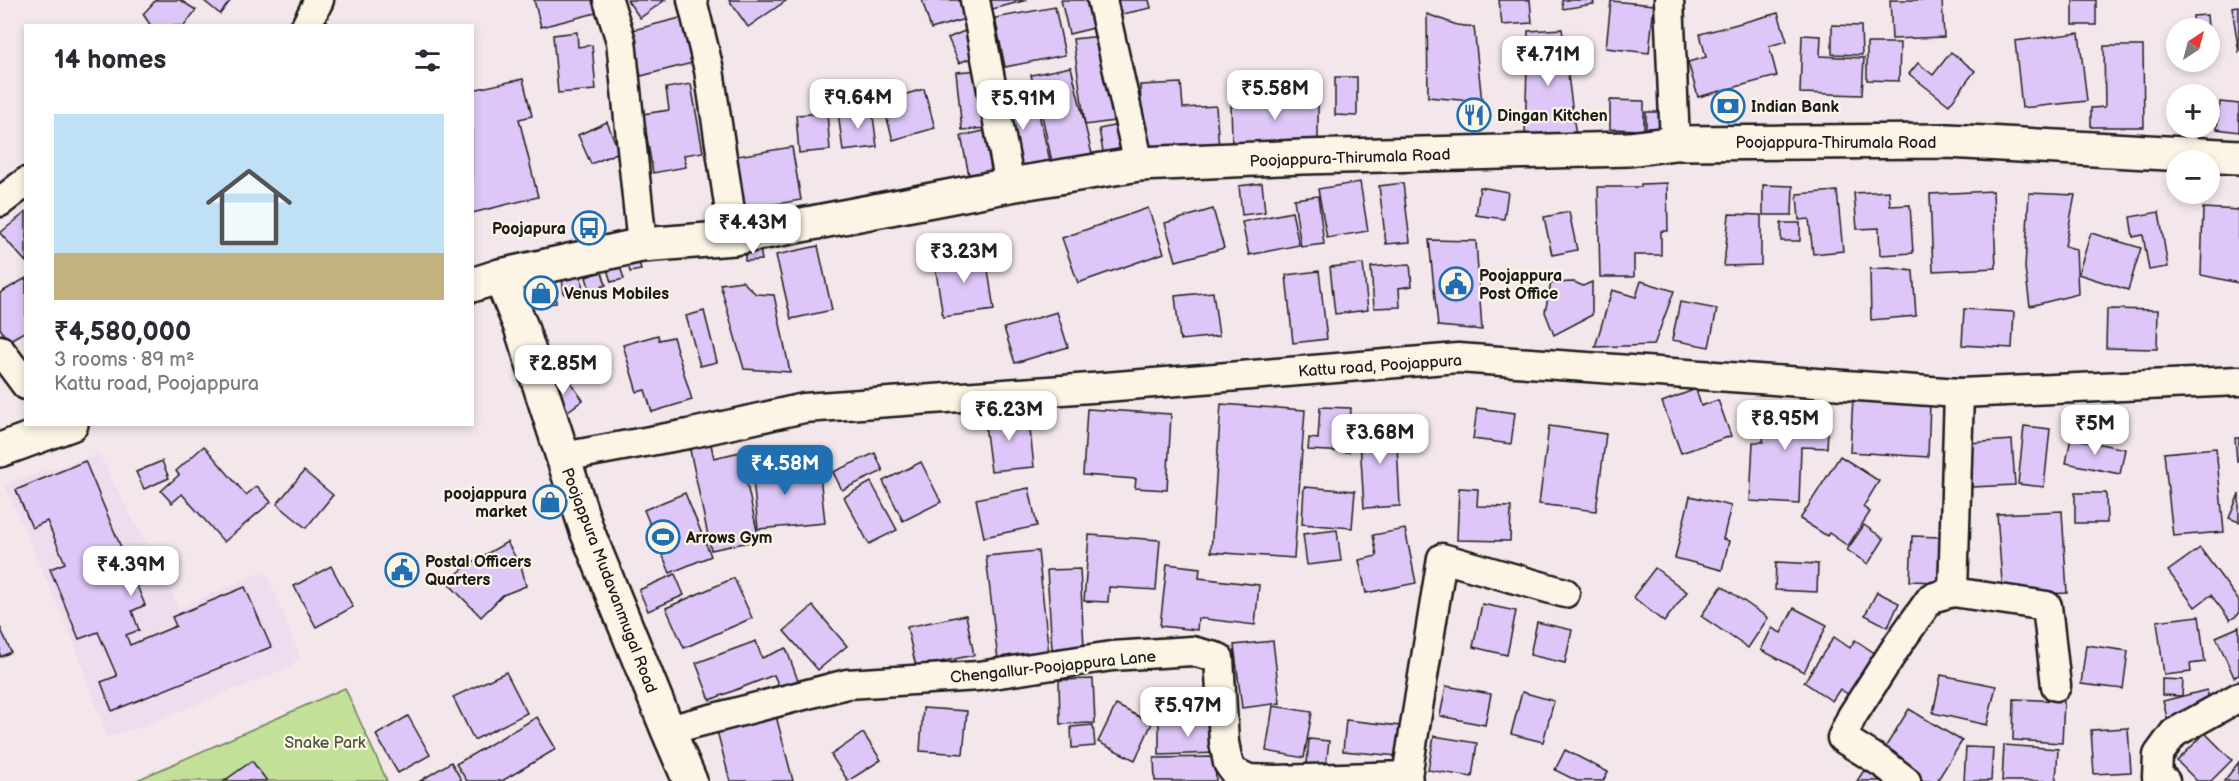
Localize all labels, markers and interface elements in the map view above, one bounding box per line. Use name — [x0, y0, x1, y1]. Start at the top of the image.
north arrow — [2166, 18, 2220, 72]
map controls — [2166, 18, 2220, 204]
pin: ₹4.71M — [1499, 36, 1597, 87]
text: ₹4.71M — [1516, 43, 1580, 67]
icon: filters — [411, 44, 444, 77]
text: 14 homes — [54, 45, 166, 76]
pin: ₹5.58M — [1226, 70, 1324, 121]
text: ₹5.58M — [1241, 77, 1309, 101]
pin: ₹9.64M — [809, 79, 907, 130]
pin: ₹5.91M — [974, 80, 1072, 131]
button: + — [2166, 84, 2220, 138]
text: ₹9.64M — [824, 86, 892, 110]
text: ₹5.91M — [991, 87, 1055, 111]
bank icon: Indian Bank — [1710, 88, 1746, 124]
restaurant icon: Dingan Kitchen — [1456, 97, 1492, 133]
place label: Indian Bank — [1751, 98, 1839, 117]
place label: Dingan Kitchen — [1497, 107, 1608, 126]
street label: Poojappura-Thirumala Road — [1736, 134, 1936, 153]
street label: Poojappura-Thirumala Road — [1249, 146, 1451, 171]
button: − — [2166, 150, 2220, 204]
icon: home — [195, 153, 303, 261]
pin: ₹4.43M — [704, 204, 802, 255]
bus stop icon: Poojapura — [571, 210, 607, 246]
text: ₹4.43M — [719, 211, 787, 235]
place label: Poojapura — [492, 220, 566, 239]
pin: ₹3.23M — [915, 233, 1013, 284]
text: ₹3.23M — [930, 240, 998, 264]
public building icon: Poojappura Post Office — [1438, 266, 1474, 302]
place label: Poojappura Post Office — [1479, 267, 1562, 304]
shop icon: Venus Mobiles — [523, 275, 559, 311]
place label: Venus Mobiles — [564, 285, 669, 304]
text: ₹4,580,000 — [54, 317, 191, 348]
pin: ₹2.85M — [514, 345, 612, 396]
text: 3 rooms · 89 m² — [54, 348, 195, 372]
street label: Kattu road, Poojappura — [1298, 351, 1463, 382]
text: ₹2.85M — [529, 352, 597, 376]
text: Kattu road, Poojappura — [54, 372, 259, 396]
pin: ₹6.23M — [960, 391, 1058, 442]
text: ₹6.23M — [975, 398, 1043, 422]
pin: ₹8.95M — [1736, 400, 1834, 451]
pin: ₹5M — [2066, 405, 2124, 456]
text: ₹8.95M — [1751, 407, 1819, 431]
text: ₹5M — [2075, 412, 2115, 436]
pin: ₹3.68M — [1331, 414, 1429, 465]
text: ₹3.68M — [1346, 421, 1414, 445]
pin: ₹4.58M — [736, 445, 834, 496]
text: ₹4.58M — [751, 452, 819, 476]
street label: Poojappura Mudavanmugal Road — [557, 465, 660, 696]
shop icon: poojappura market — [532, 484, 568, 520]
place label: poojappura market — [444, 485, 528, 522]
sports icon: Arrows Gym — [645, 519, 681, 555]
place label: Arrows Gym — [685, 529, 772, 548]
pin: ₹4.39M — [82, 546, 180, 597]
public building icon: Postal Officers Quarters — [384, 552, 420, 588]
text: ₹4.39M — [97, 553, 165, 577]
place label: Postal Officers Quarters — [425, 553, 532, 590]
street label: Chengallur-Poojappura Lane — [949, 647, 1158, 688]
pin: ₹5.97M — [1139, 687, 1237, 738]
text: ₹5.97M — [1154, 694, 1222, 718]
park label: Snake Park — [284, 734, 366, 753]

